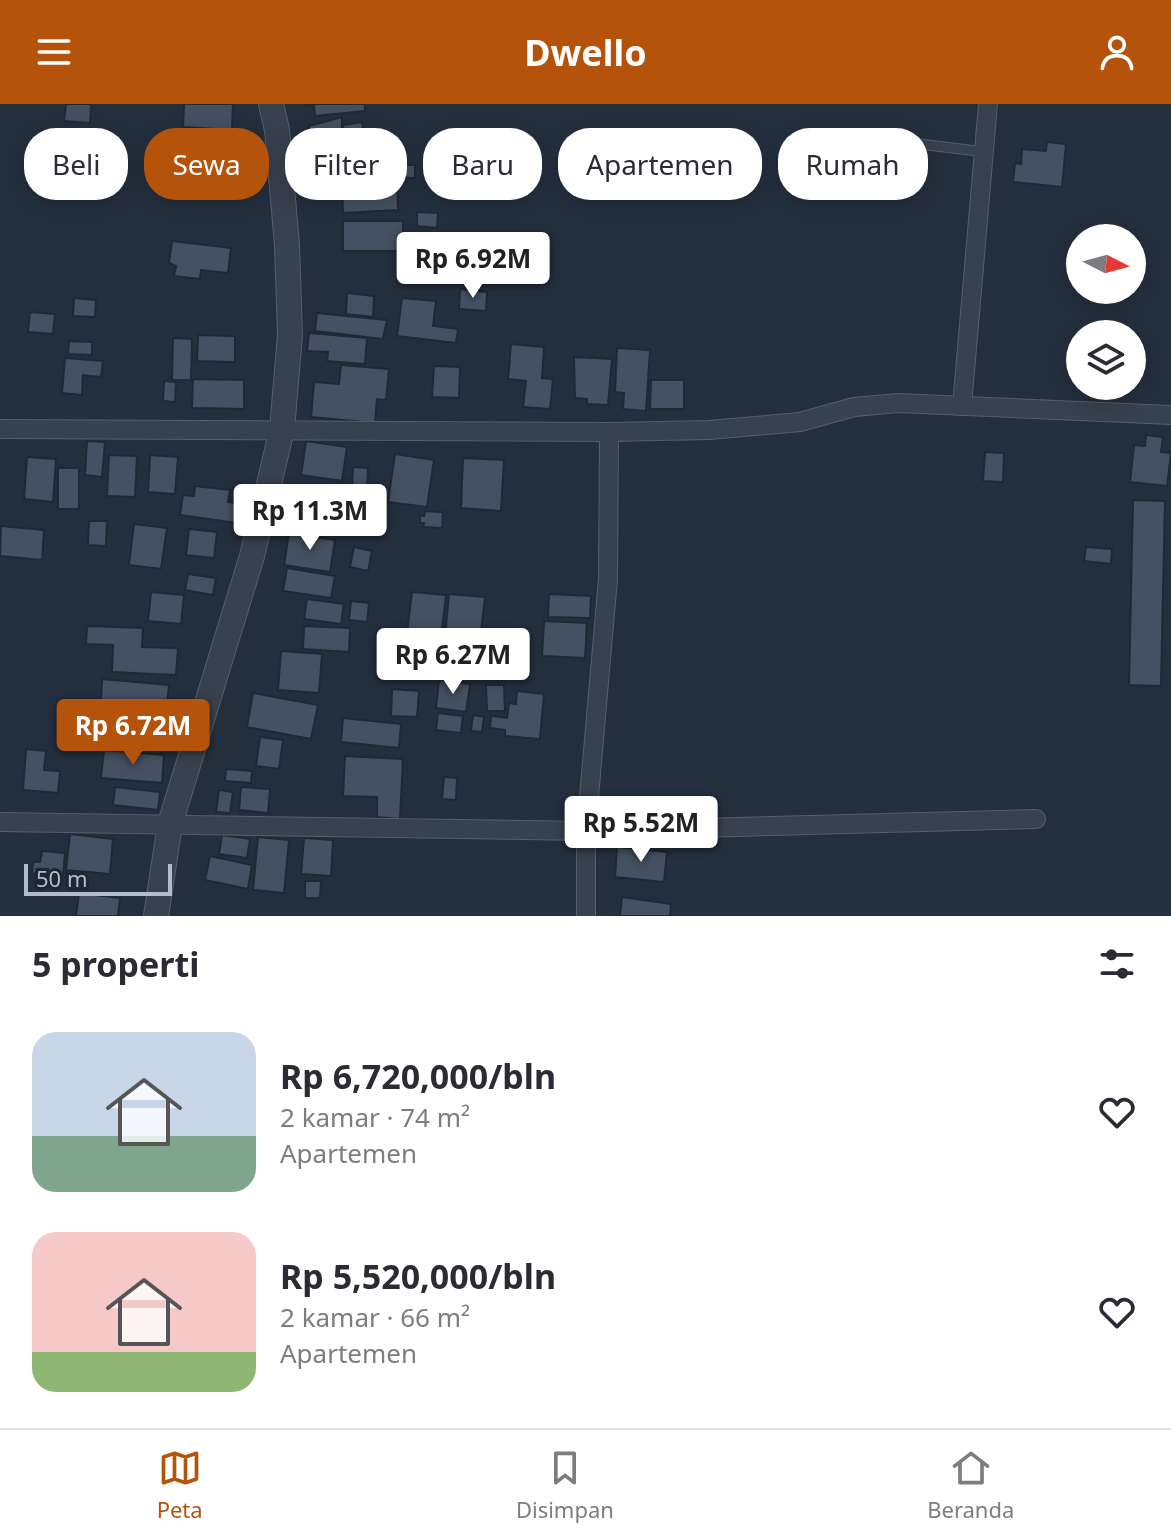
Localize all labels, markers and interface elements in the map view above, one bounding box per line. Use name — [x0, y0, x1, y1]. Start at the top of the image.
text: Dwello — [524, 28, 647, 77]
icon: menu — [32, 30, 76, 74]
icon: person — [1095, 30, 1139, 74]
chip: Beli — [24, 128, 128, 200]
chip: Sewa — [144, 128, 269, 200]
chip: Filter — [285, 128, 407, 200]
chip: Baru — [423, 128, 542, 200]
chip: Apartemen — [558, 128, 762, 200]
chip: Rumah — [778, 128, 928, 200]
north arrow — [1066, 224, 1146, 304]
map controls — [1066, 224, 1146, 400]
pin: Rp 6.92M — [390, 232, 556, 300]
text: Rp 6.92M — [415, 240, 531, 276]
button: layers — [1066, 320, 1146, 400]
pin: Rp 11.3M — [227, 484, 393, 552]
text: Rp 11.3M — [252, 492, 368, 528]
pin: Rp 6.27M — [370, 628, 536, 696]
text: Rp 6.27M — [395, 636, 511, 672]
pin: Rp 6.72M — [50, 699, 216, 767]
text: Rp 6.72M — [75, 707, 191, 743]
pin: Rp 5.52M — [558, 796, 724, 864]
text: Rp 5.52M — [583, 804, 699, 840]
scale bar — [24, 860, 172, 896]
text: 50 m — [36, 863, 87, 893]
text: 5 properti — [32, 941, 199, 987]
icon: filters — [1095, 942, 1139, 986]
text: Rp 6,720,000/bln — [280, 1053, 556, 1099]
icon: home — [96, 1064, 192, 1160]
icon: heart — [1095, 1090, 1139, 1134]
text: 2 kamar · 74 m² — [280, 1099, 470, 1135]
text: Apartemen — [280, 1135, 417, 1171]
text: Rp 5,520,000/bln — [280, 1253, 556, 1299]
icon: home — [96, 1264, 192, 1360]
icon: heart — [1095, 1290, 1139, 1334]
text: 2 kamar · 66 m² — [280, 1299, 470, 1335]
text: Apartemen — [280, 1335, 417, 1371]
tab: Peta — [157, 1446, 203, 1524]
tab: Disimpan — [516, 1446, 614, 1524]
tab: Beranda — [927, 1446, 1014, 1524]

